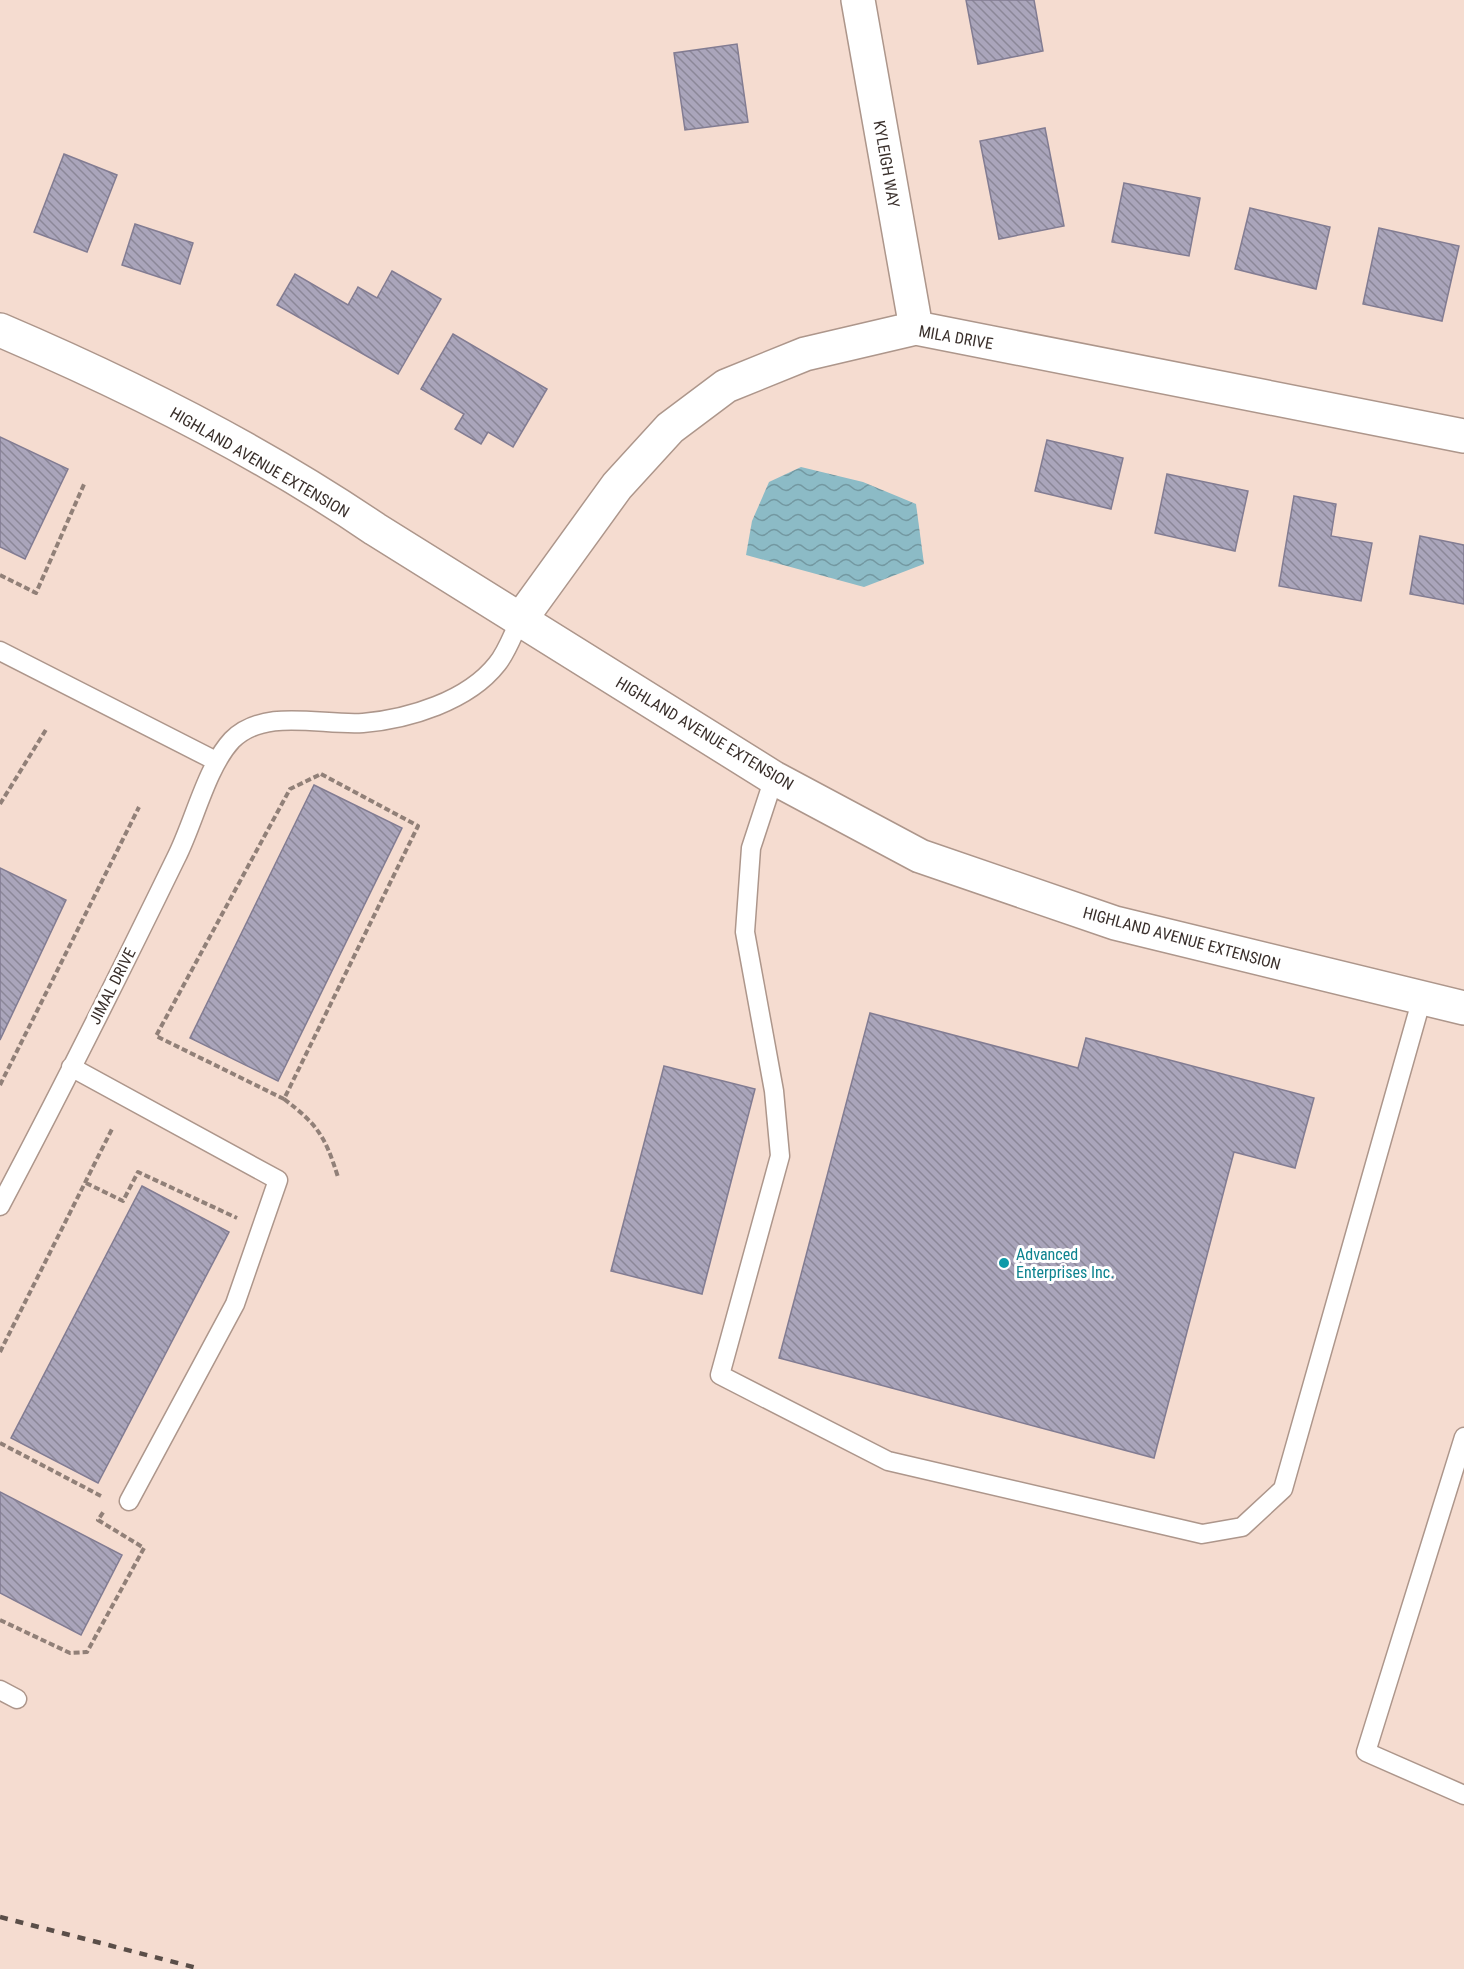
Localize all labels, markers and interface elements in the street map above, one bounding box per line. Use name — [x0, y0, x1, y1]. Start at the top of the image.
street label: KYLEIGH WAY — [869, 119, 904, 210]
street label: MILA DRIVE — [917, 322, 995, 353]
street label: HIGHLAND AVENUE EXTENSION — [167, 403, 353, 522]
street label: HIGHLAND AVENUE EXTENSION — [613, 673, 797, 794]
street label: HIGHLAND AVENUE EXTENSION — [1081, 903, 1283, 974]
street label: JIMAL DRIVE — [85, 945, 140, 1028]
place label: Advanced Enterprises Inc. — [1016, 1245, 1114, 1282]
marker: Advanced Enterprises Inc. — [997, 1256, 1011, 1270]

